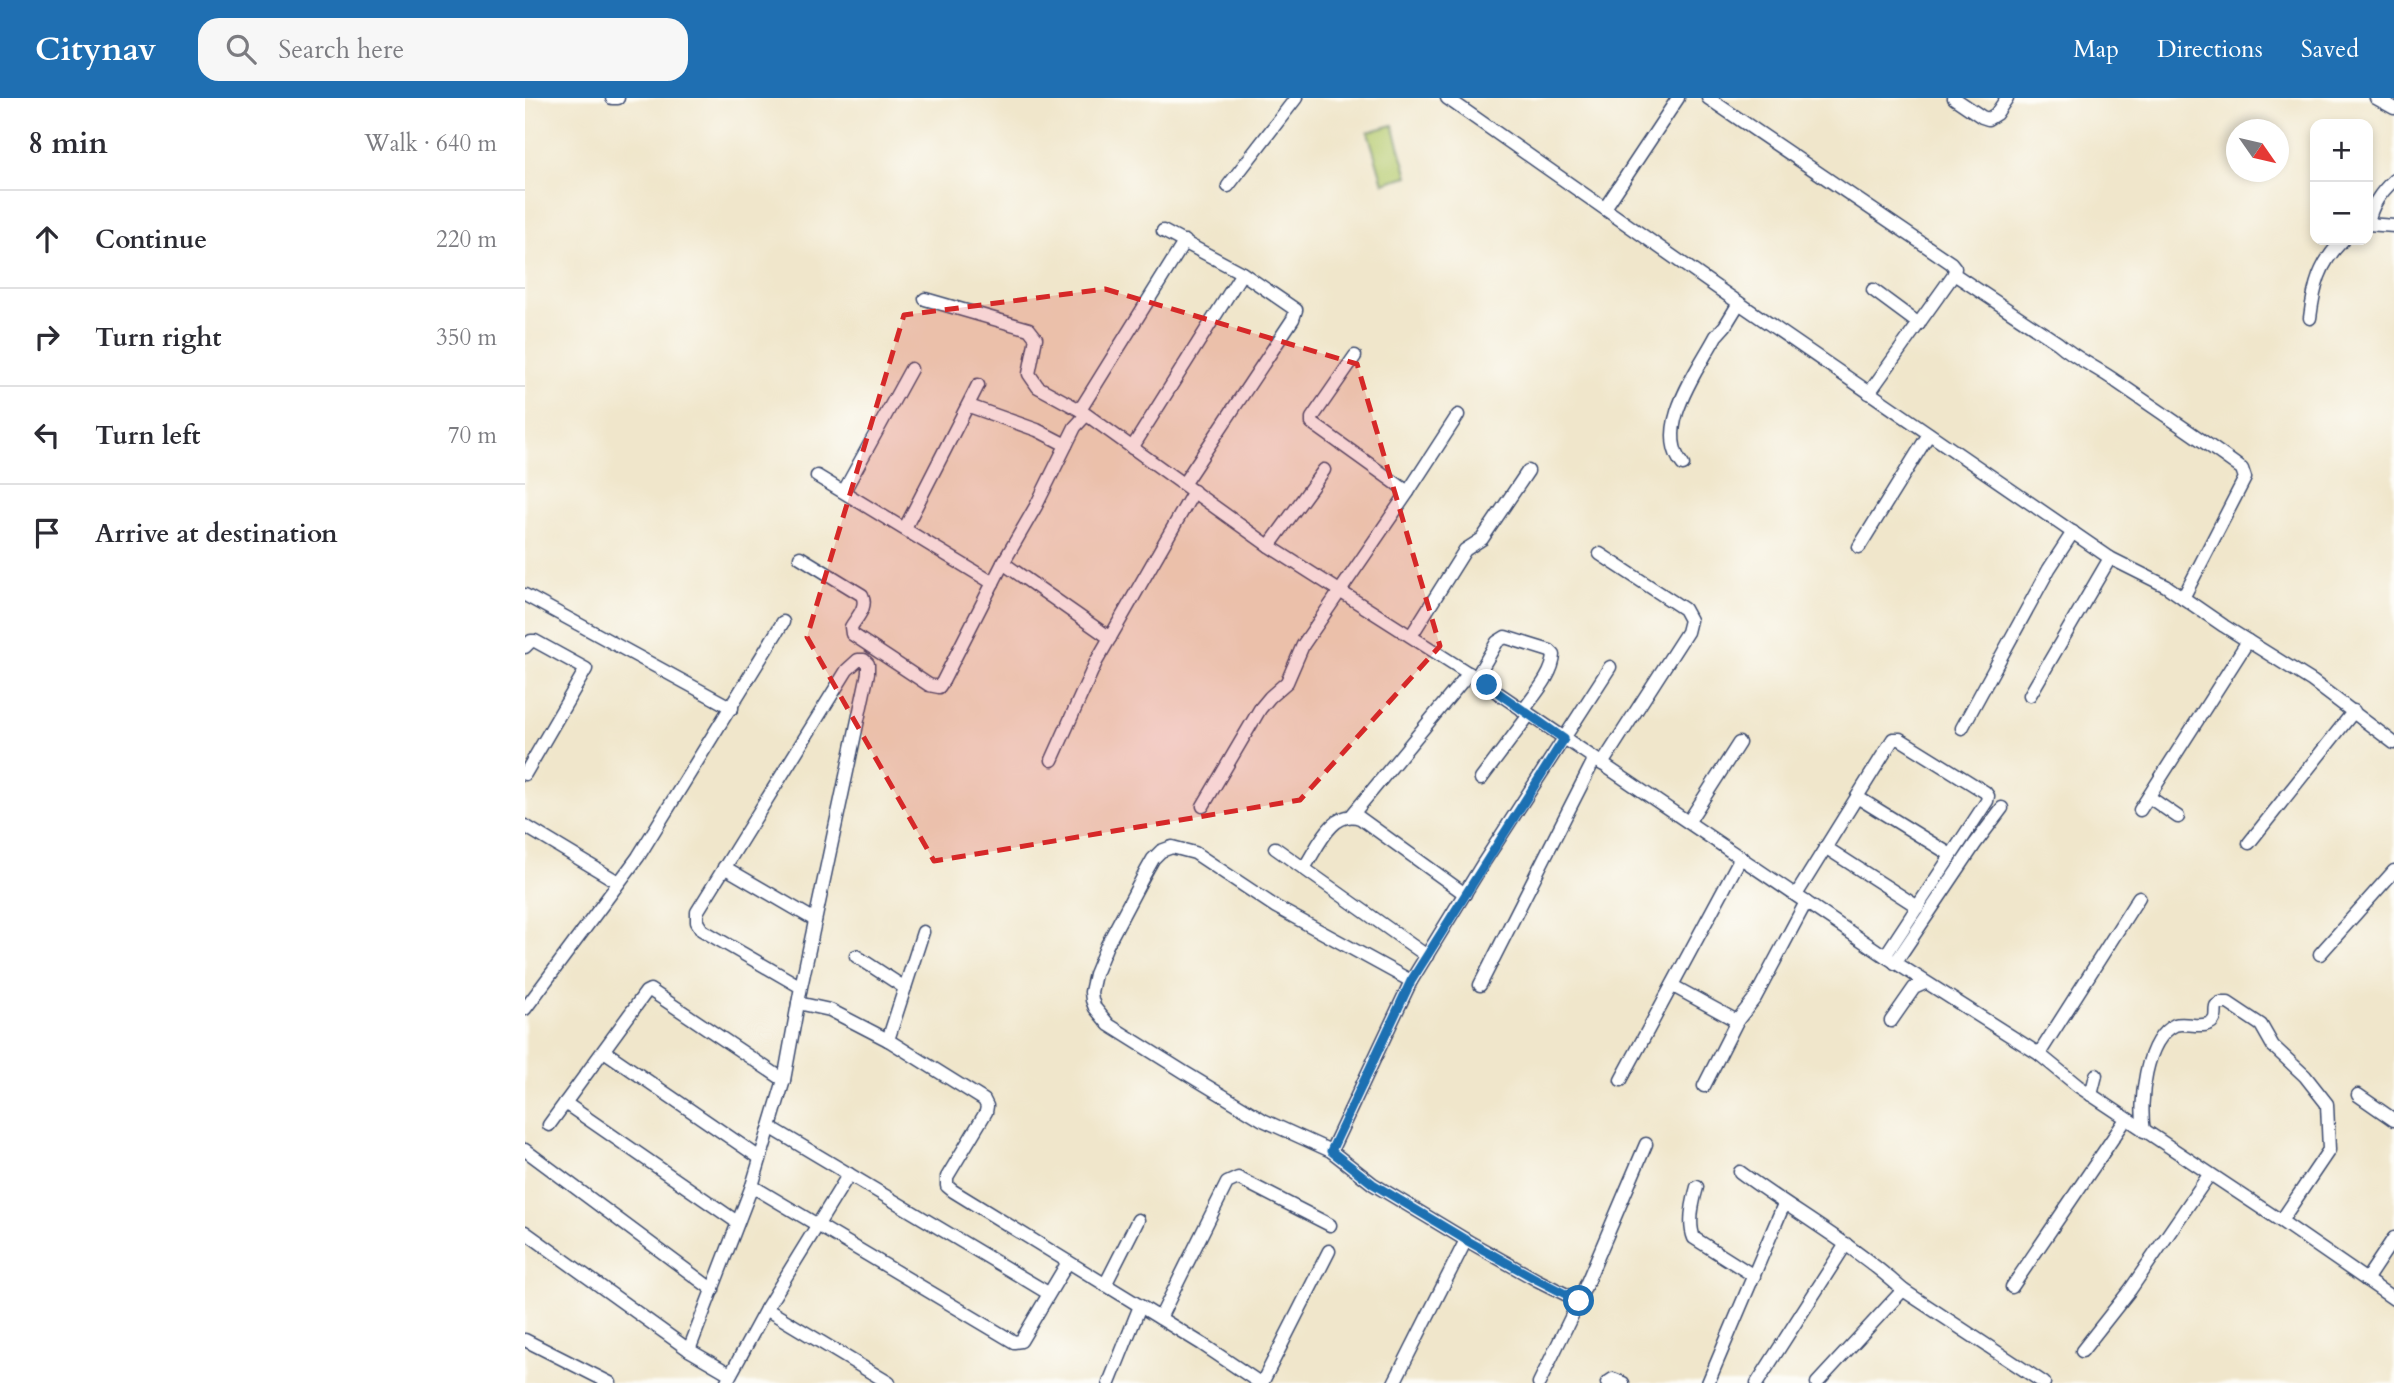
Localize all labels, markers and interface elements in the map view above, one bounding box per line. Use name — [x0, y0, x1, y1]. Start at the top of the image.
search box — [198, 18, 688, 81]
text: Citynav — [35, 27, 156, 72]
icon: search — [222, 30, 260, 68]
text: Search here — [278, 32, 404, 67]
text: Map — [2073, 33, 2119, 66]
text: Directions — [2157, 33, 2263, 66]
text: Saved — [2301, 33, 2359, 66]
north arrow — [2226, 119, 2289, 182]
map controls — [2310, 119, 2373, 245]
button: + — [2310, 119, 2373, 182]
text: 8 min — [28, 123, 108, 164]
text: Walk · 640 m — [364, 128, 497, 159]
button: − — [2310, 182, 2373, 245]
icon: ahead — [28, 220, 66, 258]
text: Continue — [95, 222, 207, 257]
text: 220 m — [436, 224, 497, 255]
icon: right — [28, 318, 66, 356]
text: Turn right — [95, 320, 222, 355]
text: 350 m — [436, 322, 497, 353]
icon: left — [28, 416, 66, 454]
text: Turn left — [95, 418, 200, 453]
text: 70 m — [448, 420, 497, 451]
icon: arrive — [28, 514, 66, 552]
text: Arrive at destination — [95, 516, 338, 551]
route end — [1471, 669, 1502, 700]
route start — [1563, 1285, 1594, 1316]

